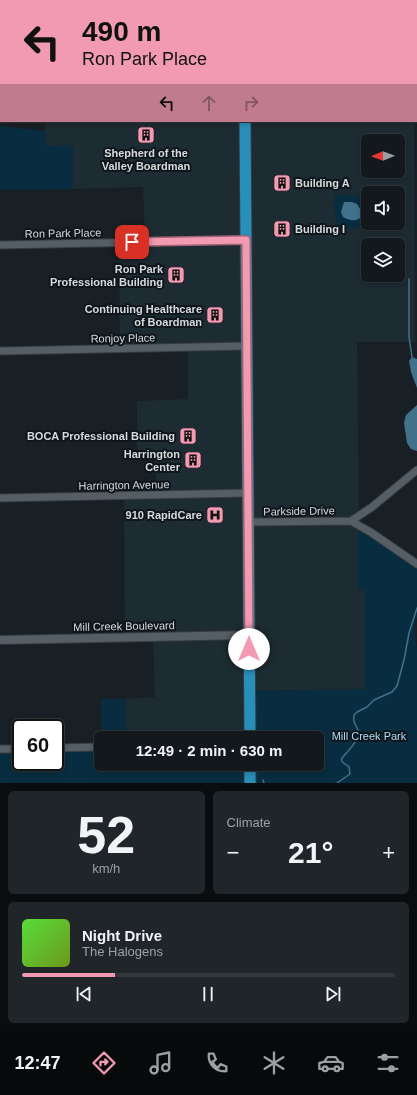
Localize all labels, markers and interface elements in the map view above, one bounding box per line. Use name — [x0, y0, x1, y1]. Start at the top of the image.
icon: left — [16, 16, 68, 68]
text: 490 m — [82, 16, 161, 47]
text: Ron Park Place — [82, 49, 207, 69]
icon: left — [156, 92, 178, 114]
icon: ahead — [198, 92, 220, 114]
icon: right — [240, 92, 262, 114]
building icon: Shepherd of the Valley Boardman — [136, 125, 156, 145]
north arrow — [361, 134, 405, 178]
map controls — [361, 134, 405, 282]
place label: Shepherd of the Valley Boardman — [102, 147, 191, 172]
building icon: Building A — [272, 173, 292, 193]
place label: Building A — [295, 177, 350, 189]
button: sound — [361, 186, 405, 230]
building icon: Building I — [272, 219, 292, 239]
place label: Building I — [295, 223, 345, 235]
pin — [115, 225, 149, 259]
street label: Ron Park Place — [25, 226, 101, 240]
icon: arrive — [121, 231, 143, 253]
button: layers — [361, 238, 405, 282]
place label: Ron Park Professional Building — [50, 263, 164, 288]
building icon: Ron Park Professional Building — [166, 265, 186, 285]
place label: Continuing Healthcare of Boardman — [85, 303, 202, 328]
building icon: Continuing Healthcare of Boardman — [205, 305, 225, 325]
street label: Ronjoy Place — [90, 331, 156, 345]
building icon: BOCA Professional Building — [178, 426, 198, 446]
place label: BOCA Professional Building — [27, 430, 175, 442]
place label: Harrington Center — [124, 448, 181, 473]
building icon: Harrington Center — [183, 450, 203, 470]
street label: Harrington Avenue — [78, 478, 170, 492]
street label: Parkside Drive — [263, 504, 335, 518]
hospital icon: 910 RapidCare — [205, 505, 225, 525]
place label: 910 RapidCare — [126, 509, 202, 521]
street label: Mill Creek Boulevard — [73, 619, 175, 633]
position arrow — [228, 628, 270, 670]
speed limit sign: 60 — [12, 719, 64, 771]
park label: Mill Creek Park — [332, 730, 407, 742]
text: 12:49 · 2 min · 630 m — [136, 742, 282, 759]
text: 52 — [77, 806, 135, 864]
text: Climate — [227, 815, 271, 830]
text: 21° — [288, 836, 333, 869]
text: − — [227, 840, 239, 865]
text: + — [382, 840, 395, 865]
text: km/h — [92, 861, 120, 876]
text: Night Drive — [82, 927, 162, 944]
text: The Halogens — [82, 944, 163, 959]
icon: previous — [73, 983, 95, 1005]
icon: pause — [197, 983, 219, 1005]
icon: next — [322, 983, 344, 1005]
icon: directions — [90, 1049, 118, 1077]
icon: music — [147, 1049, 175, 1077]
icon: phone — [203, 1049, 231, 1077]
icon: climate — [260, 1049, 288, 1077]
icon: car — [317, 1049, 345, 1077]
icon: filters — [374, 1049, 402, 1077]
text: 12:47 — [14, 1053, 61, 1073]

